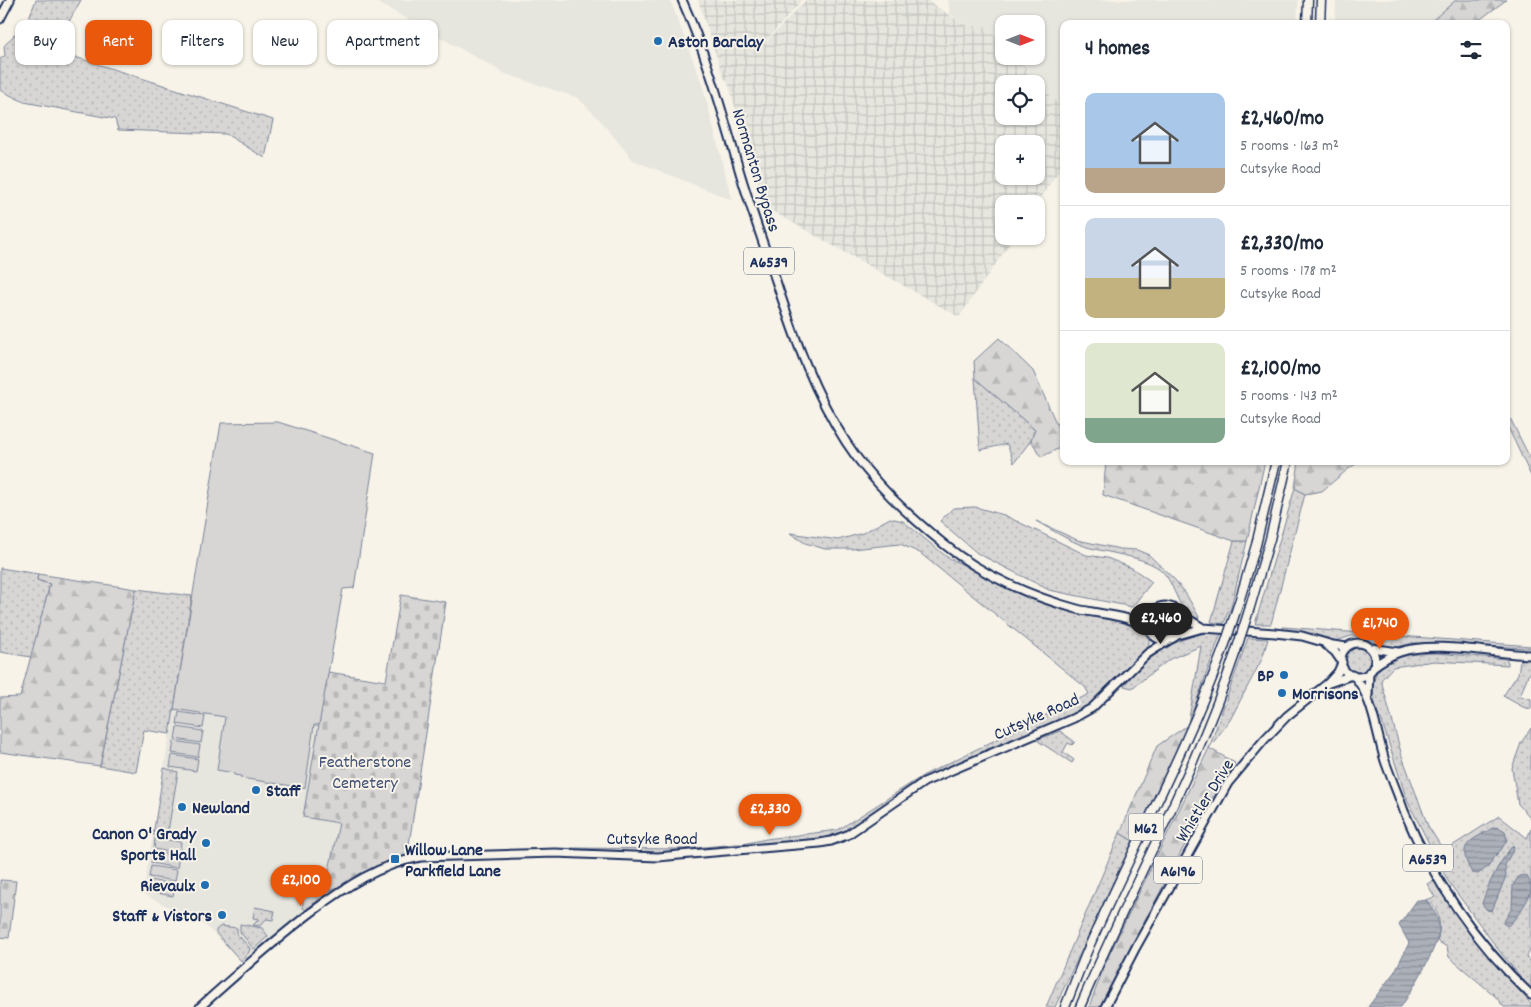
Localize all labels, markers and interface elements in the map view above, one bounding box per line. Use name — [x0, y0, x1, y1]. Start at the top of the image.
north arrow — [995, 15, 1045, 65]
map controls — [995, 15, 1045, 245]
chip: Buy — [15, 20, 75, 65]
chip: Rent — [85, 20, 152, 65]
chip: Filters — [162, 20, 243, 65]
chip: New — [253, 20, 317, 65]
chip: Apartment — [327, 20, 438, 65]
place label: Aston Barclay — [668, 31, 764, 56]
marker: Aston Barclay — [652, 35, 664, 47]
text: 4 homes — [1085, 35, 1150, 65]
icon: filters — [1457, 36, 1485, 64]
button: locate — [995, 75, 1045, 125]
text: £2,460/mo — [1240, 105, 1324, 135]
street label: Normanton Bypass — [724, 106, 785, 235]
icon: home — [1125, 113, 1185, 173]
button: + — [995, 135, 1045, 185]
text: 5 rooms · 163 m² — [1240, 135, 1339, 158]
text: Cutsyke Road — [1240, 158, 1321, 181]
button: − — [995, 195, 1045, 245]
text: £2,330/mo — [1240, 230, 1324, 260]
icon: home — [1125, 238, 1185, 298]
road number: A6539 — [744, 248, 794, 274]
text: 5 rooms · 178 m² — [1240, 260, 1337, 283]
text: Cutsyke Road — [1240, 283, 1321, 306]
text: £2,100/mo — [1240, 355, 1321, 385]
icon: home — [1125, 363, 1185, 423]
text: 5 rooms · 143 m² — [1240, 385, 1338, 408]
text: Cutsyke Road — [1240, 408, 1321, 431]
pin: £2,460 — [1120, 602, 1202, 645]
text: £2,460 — [1140, 607, 1182, 630]
pin: £1,740 — [1339, 608, 1421, 650]
text: £1,740 — [1362, 612, 1398, 635]
place label: BP — [1257, 665, 1274, 690]
marker: BP — [1278, 669, 1290, 681]
place label: Morrisons — [1292, 683, 1359, 708]
marker: Morrisons — [1276, 687, 1288, 699]
street label: Cutsyke Road — [990, 688, 1084, 748]
park label: Featherstone Cemetery — [319, 751, 411, 797]
street label: Whistler Drive — [1171, 755, 1242, 848]
place label: Staff — [266, 780, 301, 805]
marker: Staff — [250, 784, 262, 796]
pin: £2,330 — [729, 794, 811, 836]
place label: Newland — [192, 797, 250, 822]
text: £2,330 — [750, 798, 790, 821]
marker: Newland — [176, 801, 188, 813]
road number: M62 — [1128, 814, 1164, 840]
place label: Canon O' Grady Sports Hall — [92, 823, 197, 869]
street label: Cutsyke Road — [606, 828, 698, 853]
marker: Canon O' Grady Sports Hall — [200, 837, 212, 849]
place label: Willow Lane Parkfield Lane — [405, 839, 501, 885]
road number: A6539 — [1403, 844, 1453, 871]
marker: Willow Lane Parkfield Lane — [389, 853, 401, 865]
road number: A6196 — [1154, 856, 1202, 884]
pin: £2,100 — [260, 864, 342, 907]
text: £2,100 — [282, 869, 320, 892]
place label: Rievaulx — [140, 875, 195, 900]
marker: Rievaulx — [199, 879, 211, 891]
place label: Staff & Vistors — [112, 905, 212, 930]
marker: Staff & Vistors — [216, 909, 228, 921]

